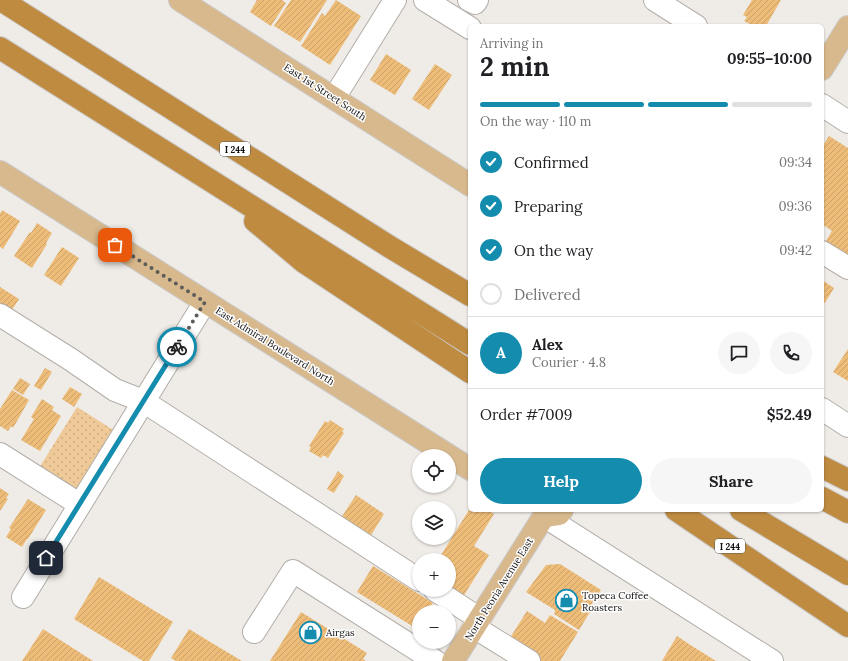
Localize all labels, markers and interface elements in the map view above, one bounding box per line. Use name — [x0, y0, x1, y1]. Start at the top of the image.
text: Arriving in — [480, 35, 543, 52]
text: 09:55–10:00 — [727, 49, 812, 68]
text: 2 min — [480, 50, 550, 83]
street label: East 1st Street South — [281, 61, 369, 123]
text: On the way · 110 m — [480, 113, 591, 130]
road number: I 244 — [220, 142, 250, 156]
icon: check — [480, 151, 502, 173]
text: Confirmed — [514, 153, 589, 172]
text: 09:34 — [779, 154, 812, 171]
icon: check — [480, 195, 502, 217]
text: Preparing — [514, 197, 582, 216]
text: 09:36 — [778, 198, 812, 215]
pin — [98, 228, 132, 262]
icon: bag — [104, 234, 126, 256]
icon: check — [480, 239, 502, 261]
text: On the way — [514, 241, 593, 260]
text: 09:42 — [779, 242, 812, 259]
text: Delivered — [514, 285, 581, 304]
street label: East Admiral Boulevard North — [213, 304, 337, 388]
courier — [157, 327, 197, 367]
button: chat — [718, 332, 760, 374]
button: phone — [770, 332, 812, 374]
text: Alex — [532, 335, 563, 354]
icon: bike — [166, 336, 188, 358]
text: A — [496, 343, 506, 362]
text: Courier · 4.8 — [532, 354, 606, 371]
text: Order #7009 — [480, 405, 573, 424]
text: $52.49 — [767, 405, 812, 424]
map controls — [412, 449, 456, 649]
button: locate — [412, 449, 456, 493]
button: Help — [480, 458, 642, 504]
button: Share — [650, 458, 812, 504]
button: layers — [412, 501, 456, 545]
street label: North Peoria Avenue East — [462, 535, 536, 643]
road number: I 244 — [715, 539, 745, 553]
pin — [29, 541, 63, 575]
icon: home — [35, 547, 57, 569]
button: + — [412, 553, 456, 597]
shop icon: Topeca Coffee Roasters — [554, 588, 580, 614]
place label: Topeca Coffee Roasters — [582, 589, 649, 614]
button: − — [412, 605, 456, 649]
shop icon: Airgas — [298, 619, 324, 645]
place label: Airgas — [325, 626, 355, 639]

